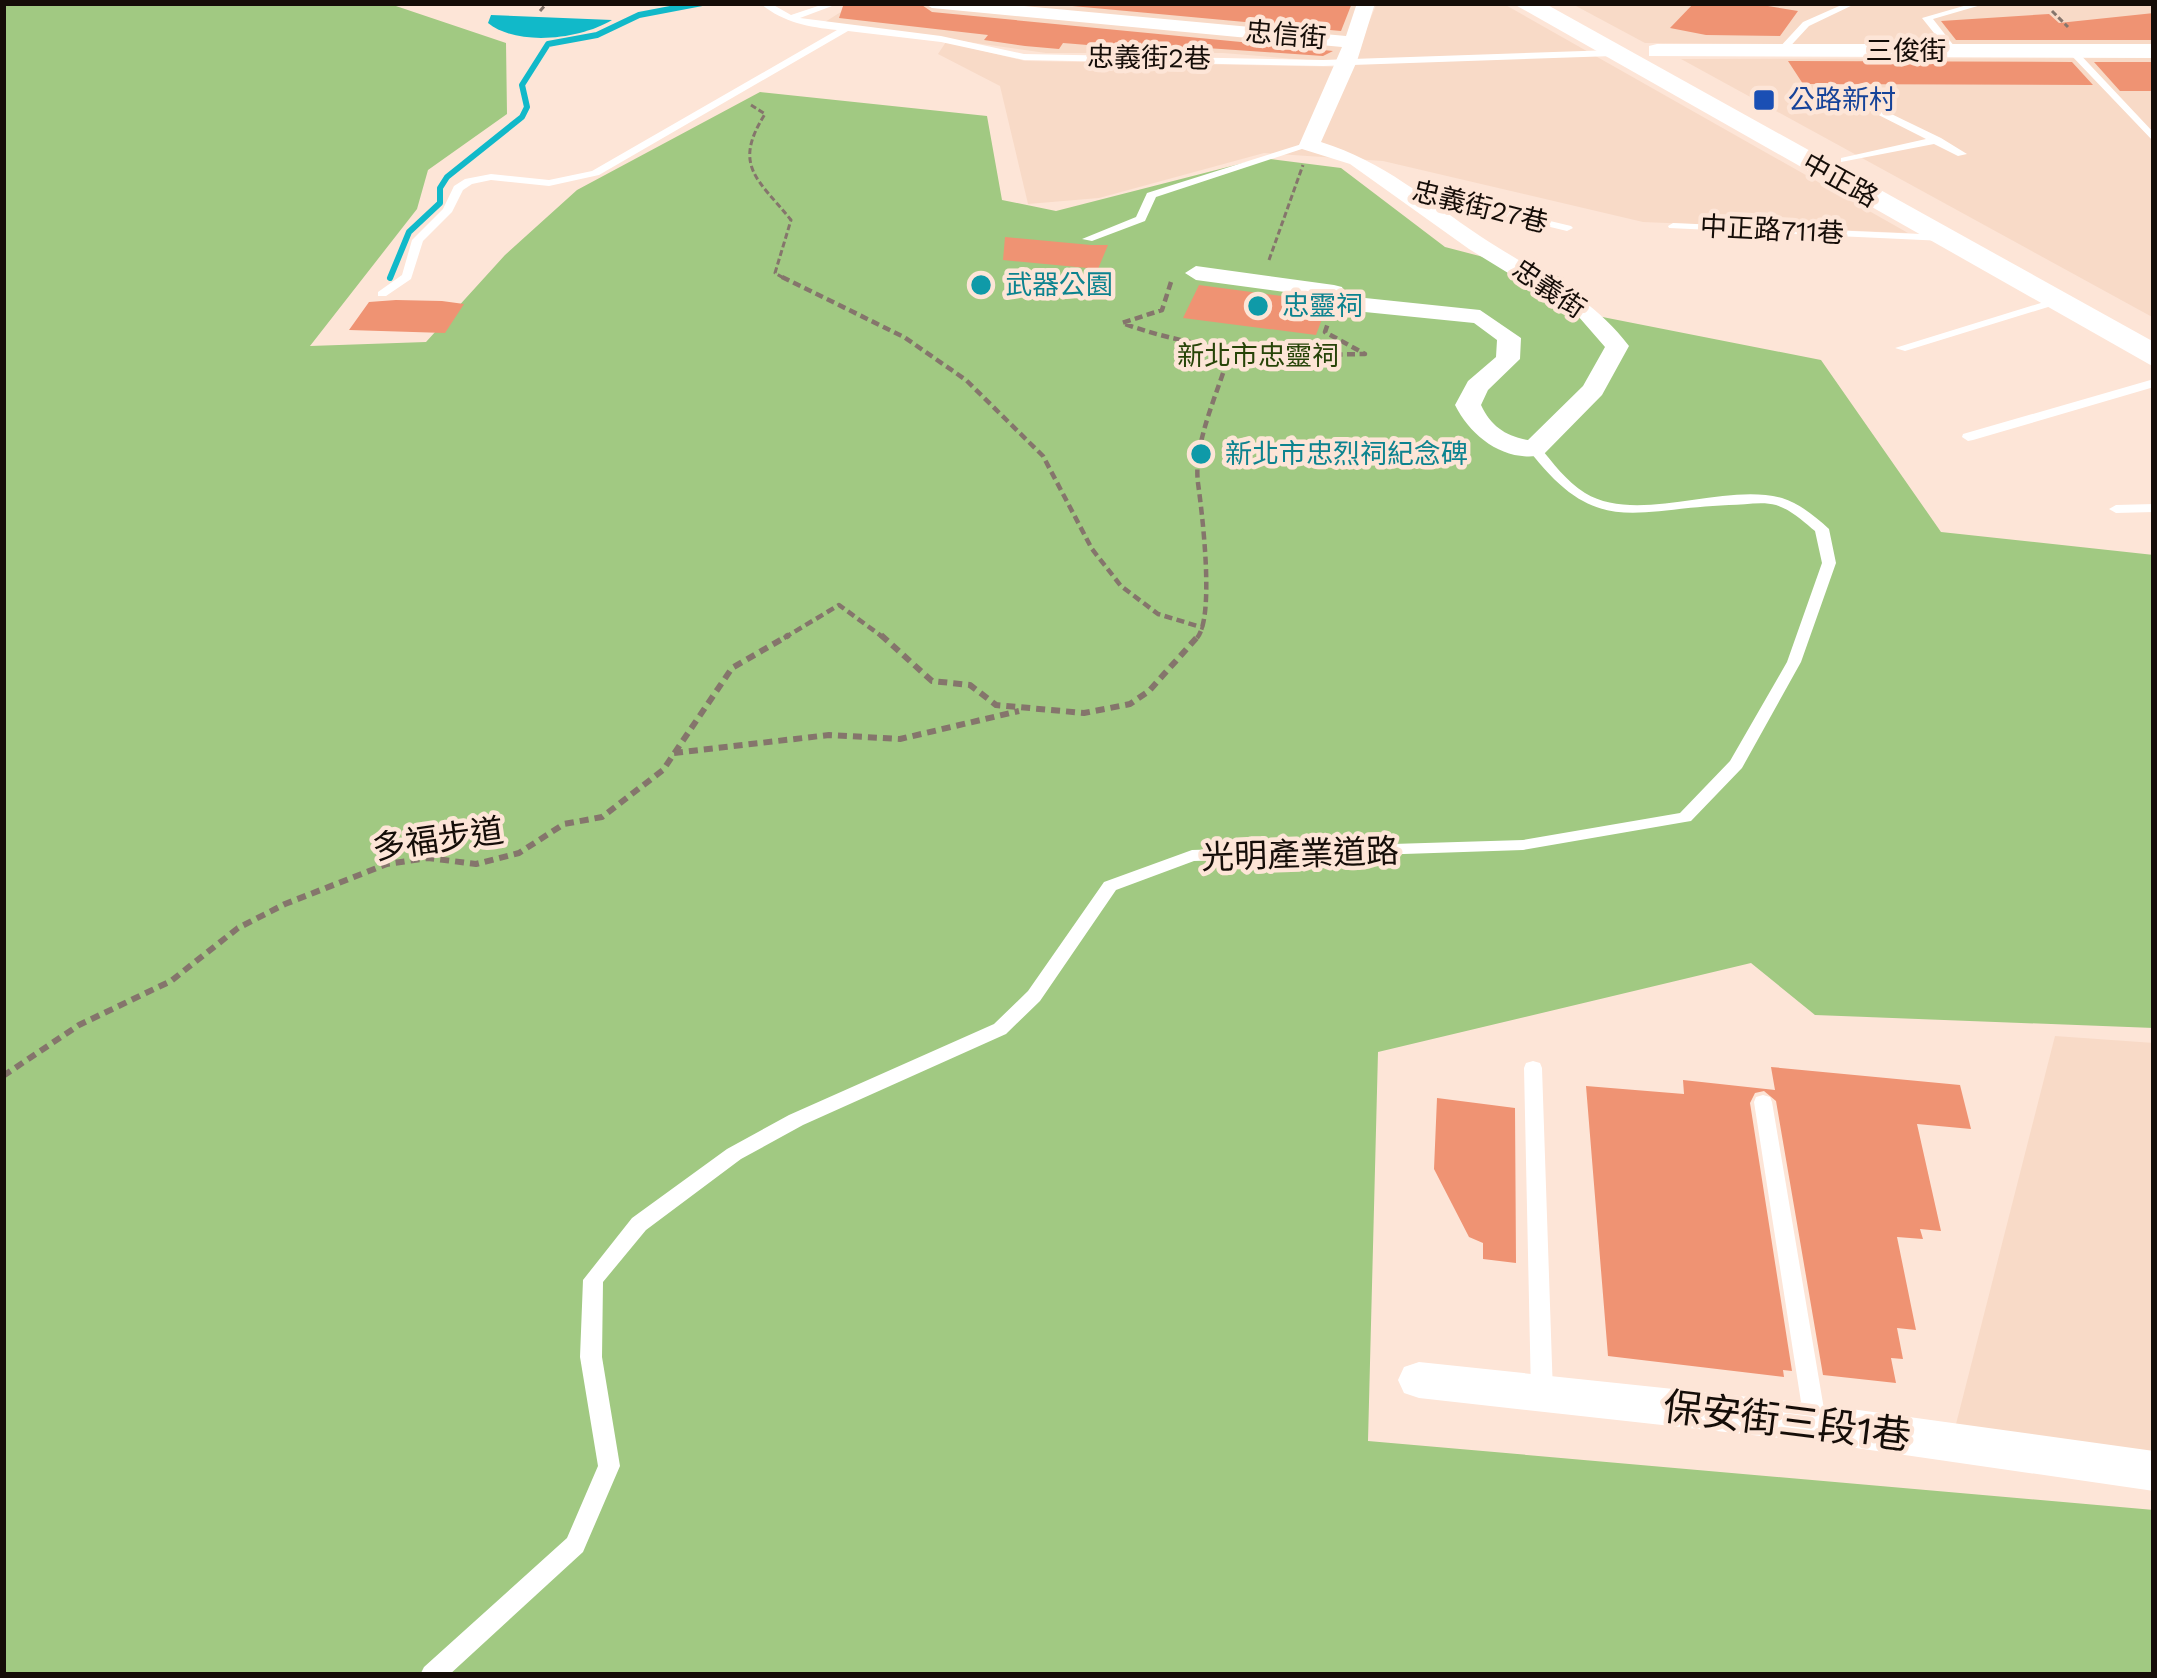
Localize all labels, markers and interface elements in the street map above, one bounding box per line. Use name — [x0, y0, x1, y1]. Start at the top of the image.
street label: 忠信街 — [1244, 16, 1328, 54]
street label: 三俊街 — [1866, 35, 1947, 67]
street label: 忠義街2巷 — [1087, 41, 1211, 75]
place label: 公路新村 — [1788, 84, 1896, 116]
marker: 公路新村 — [1751, 87, 1777, 113]
street label: 中正路 — [1797, 146, 1883, 214]
street label: 忠義街27巷 — [1409, 175, 1551, 239]
street label: 中正路711巷 — [1699, 210, 1845, 250]
street label: 忠義街 — [1506, 253, 1592, 325]
place label: 武器公園 — [1005, 269, 1113, 301]
marker: 武器公園 — [968, 272, 994, 298]
place label: 忠靈祠 — [1282, 290, 1363, 322]
marker: 忠靈祠 — [1245, 293, 1271, 319]
park label: 新北市忠靈祠 — [1177, 340, 1339, 372]
place label: 新北市忠烈祠紀念碑 — [1225, 438, 1468, 470]
marker: 新北市忠烈祠紀念碑 — [1188, 441, 1214, 467]
street label: 多福步道 — [370, 811, 506, 867]
street label: 光明產業道路 — [1200, 831, 1400, 877]
street label: 保安街三段1巷 — [1661, 1383, 1913, 1459]

